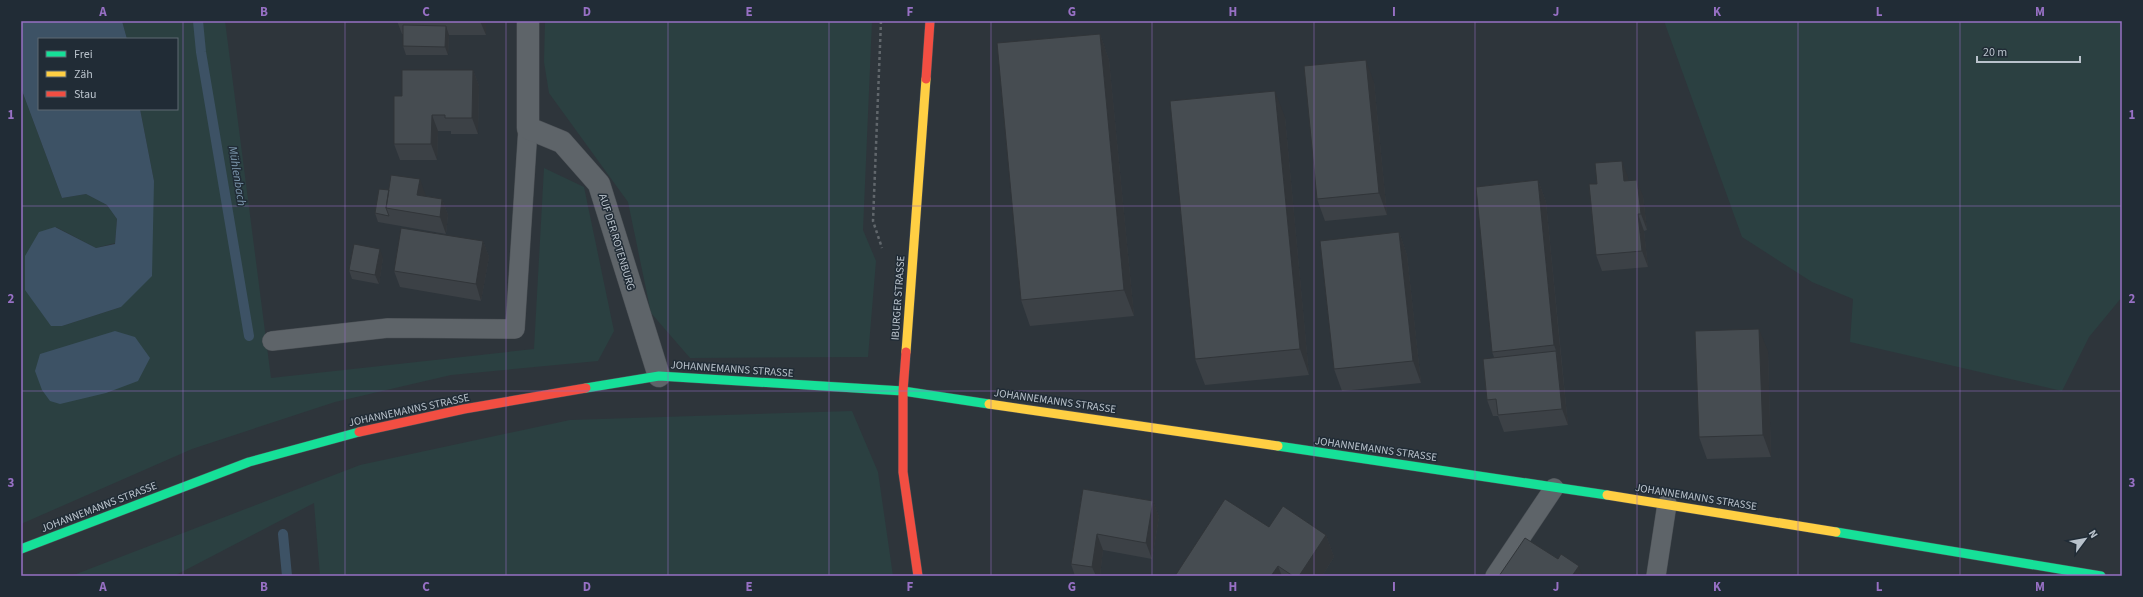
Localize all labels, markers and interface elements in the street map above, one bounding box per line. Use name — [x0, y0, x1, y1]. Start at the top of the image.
text: A — [98, 3, 107, 21]
text: B — [260, 3, 268, 21]
text: C — [422, 3, 430, 21]
text: D — [583, 3, 591, 21]
text: E — [745, 3, 753, 21]
text: F — [907, 3, 914, 21]
text: G — [1068, 3, 1076, 21]
text: H — [1229, 3, 1237, 21]
text: I — [1392, 3, 1396, 21]
text: J — [1553, 3, 1559, 21]
text: K — [1713, 3, 1722, 21]
text: L — [1876, 3, 1883, 21]
text: M — [2035, 3, 2045, 21]
legend — [38, 38, 178, 110]
scale bar — [1977, 38, 2080, 64]
text: 20 m — [1983, 44, 2007, 61]
text: Frei — [74, 46, 93, 63]
text: Zäh — [74, 66, 93, 83]
text: Stau — [74, 86, 97, 103]
text: 1 — [8, 106, 15, 124]
text: 1 — [2129, 106, 2136, 124]
water label: Mühlenbach — [224, 145, 250, 207]
street label: AUF DER ROTENBURG — [595, 192, 639, 292]
street label: IBURGER STRASSE — [888, 255, 908, 341]
text: 2 — [8, 290, 15, 308]
text: 2 — [2129, 290, 2136, 308]
street label: JOHANNEMANNS STRASSE — [670, 357, 794, 381]
street label: JOHANNEMANNS STRASSE — [993, 385, 1117, 417]
street label: JOHANNEMANNS STRASSE — [347, 390, 471, 430]
street label: JOHANNEMANNS STRASSE — [1314, 433, 1438, 465]
text: 3 — [8, 474, 15, 492]
text: 3 — [2129, 474, 2136, 492]
street label: JOHANNEMANNS STRASSE — [39, 478, 159, 536]
street label: JOHANNEMANNS STRASSE — [1634, 480, 1758, 514]
north arrow — [2065, 519, 2105, 559]
text: N — [2085, 527, 2101, 541]
text: A — [98, 578, 107, 596]
text: B — [260, 578, 268, 596]
text: C — [422, 578, 430, 596]
text: D — [583, 578, 591, 596]
text: E — [745, 578, 753, 596]
text: F — [907, 578, 914, 596]
text: G — [1068, 578, 1076, 596]
text: H — [1229, 578, 1237, 596]
text: I — [1392, 578, 1396, 596]
text: J — [1553, 578, 1559, 596]
text: K — [1713, 578, 1722, 596]
text: L — [1876, 578, 1883, 596]
text: M — [2035, 578, 2045, 596]

